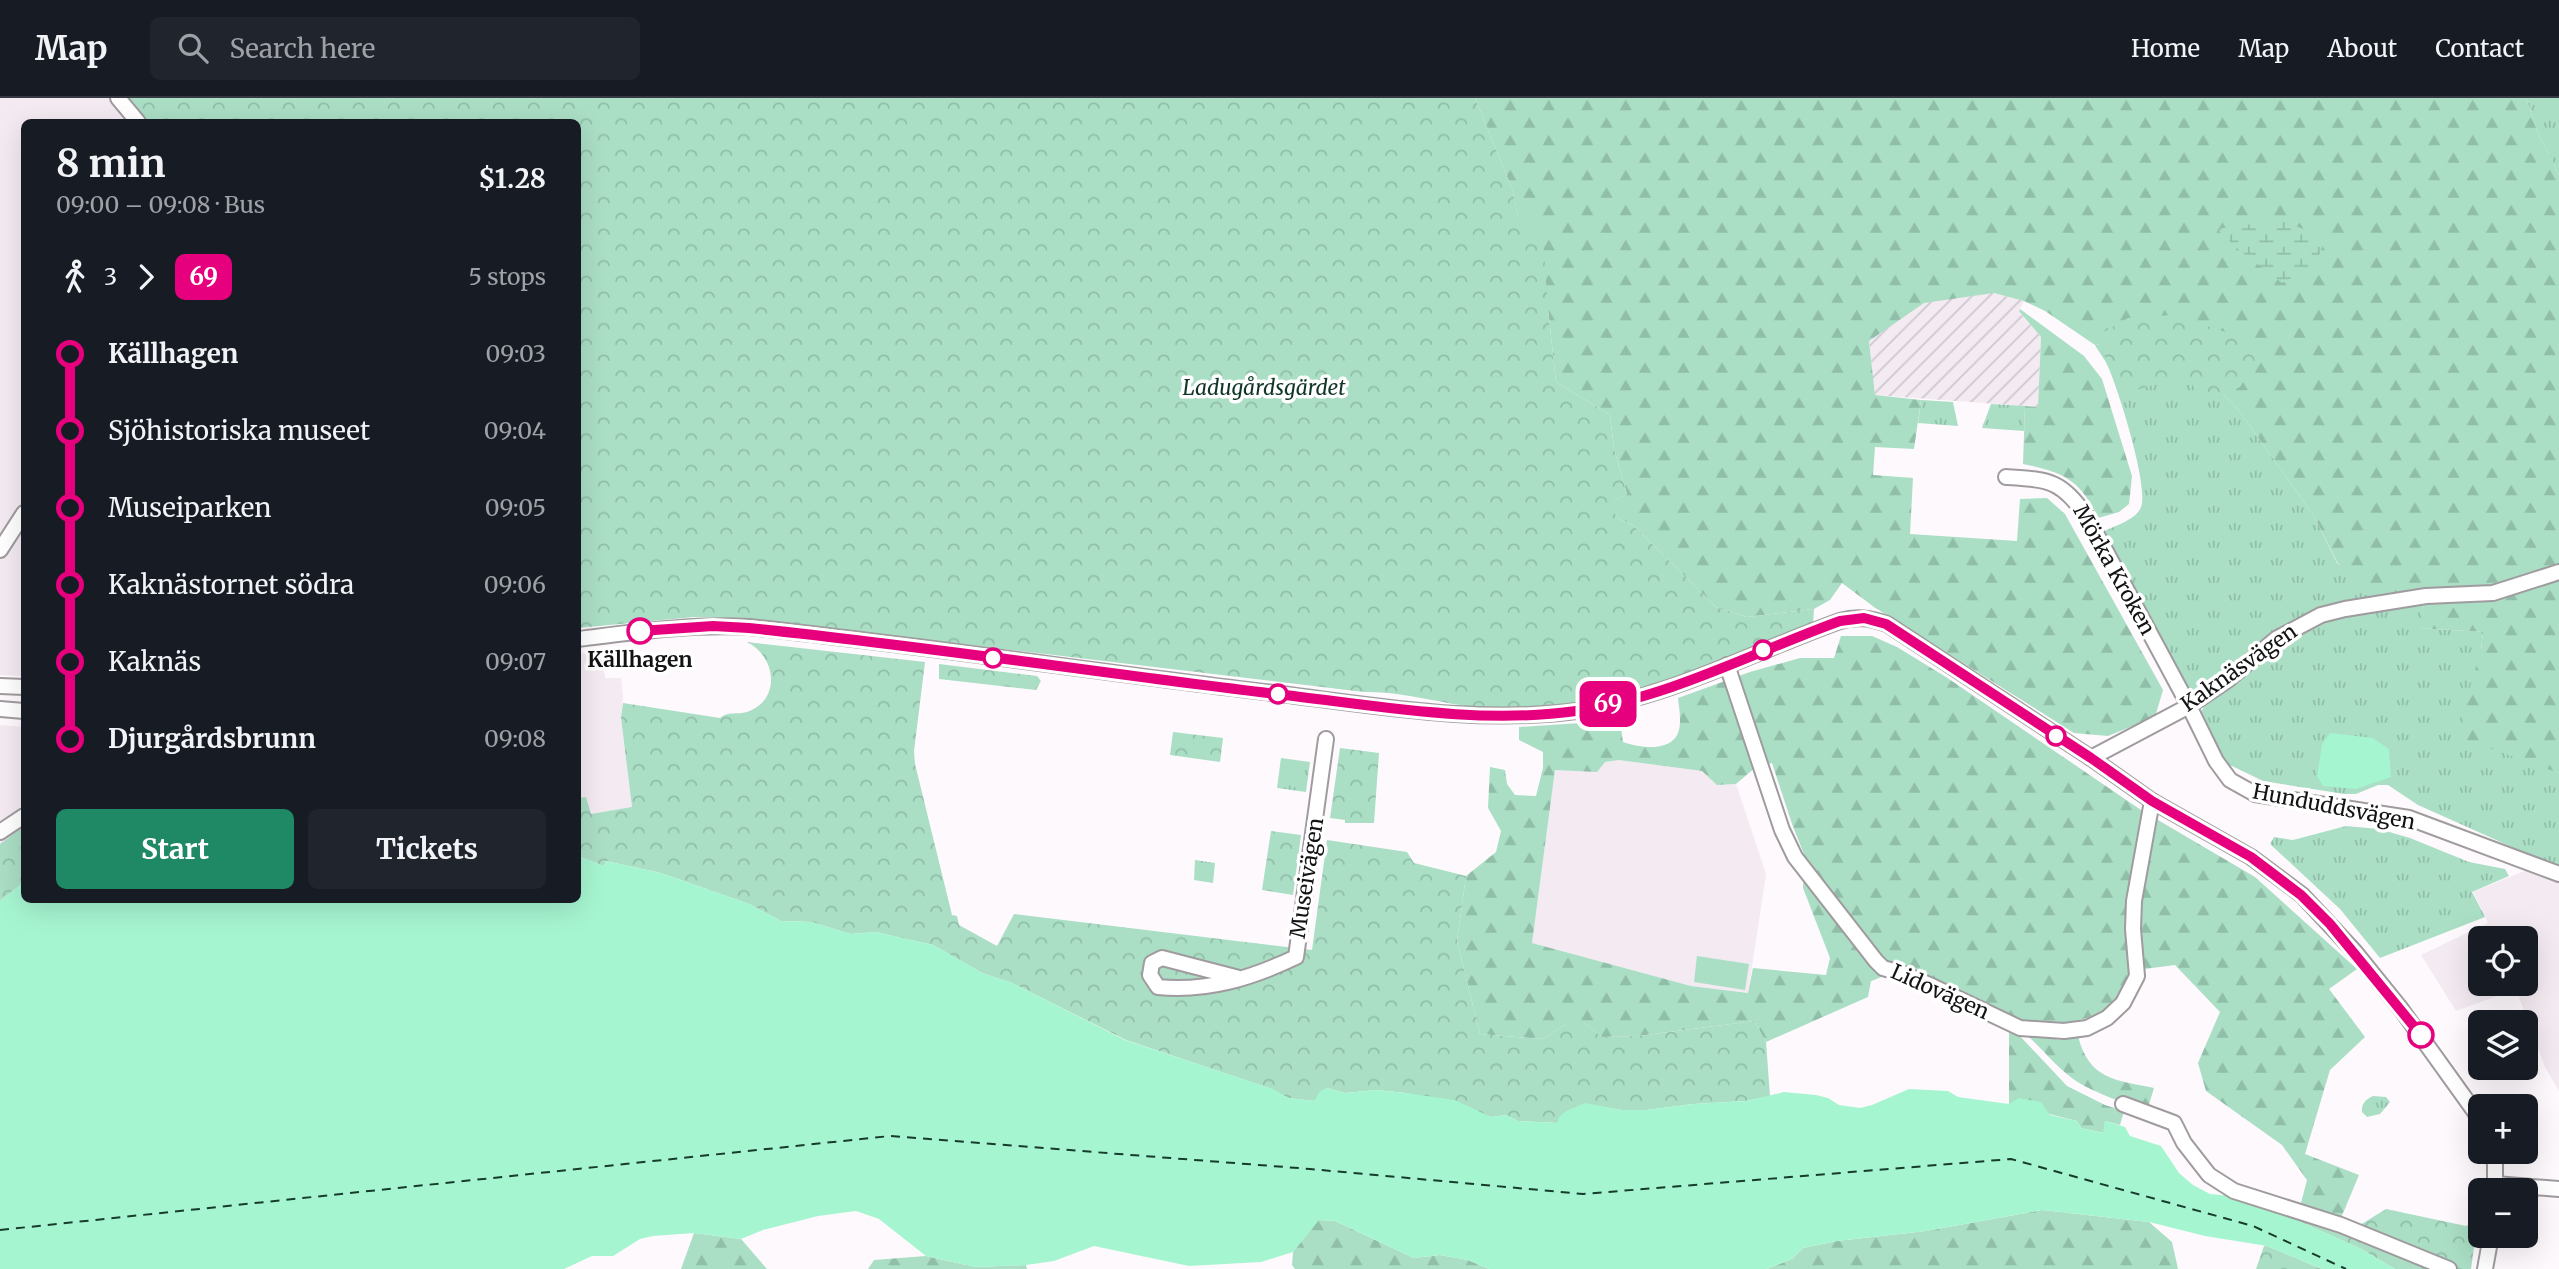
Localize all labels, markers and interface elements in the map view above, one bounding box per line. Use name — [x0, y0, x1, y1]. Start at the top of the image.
search box — [150, 17, 640, 80]
text: Map — [35, 28, 108, 69]
icon: search — [174, 29, 212, 67]
text: Search here — [230, 32, 375, 65]
text: Home — [2131, 33, 2200, 64]
text: Map — [2238, 33, 2289, 64]
text: About — [2327, 33, 2397, 64]
text: Contact — [2435, 33, 2524, 64]
text: 8 min — [56, 140, 166, 187]
text: $1.28 — [478, 162, 546, 195]
text: 09:00 – 09:08 · Bus — [56, 190, 265, 219]
icon: walk — [56, 258, 94, 296]
icon: forward — [127, 258, 165, 296]
text: 69 — [189, 261, 218, 292]
text: 3 — [104, 262, 117, 291]
text: 5 stops — [468, 262, 546, 291]
text: Källhagen — [108, 337, 238, 370]
text: 09:03 — [485, 339, 546, 368]
park label: Ladugårdsgärdet — [1182, 374, 1346, 401]
text: Sjöhistoriska museet — [108, 414, 370, 447]
text: 09:04 — [484, 416, 546, 445]
text: Museiparken — [108, 491, 272, 524]
text: 09:05 — [485, 493, 546, 522]
street label: Mörka Kroken — [2068, 500, 2161, 640]
text: Kaknästornet södra — [108, 568, 354, 601]
text: 09:06 — [484, 570, 546, 599]
marker: Källhagen — [627, 618, 653, 644]
street label: Kaknäsvägen — [2175, 618, 2302, 718]
unlabelled marker — [1753, 640, 1773, 660]
text: Kaknäs — [108, 645, 201, 678]
place label: Källhagen — [587, 646, 693, 673]
text: 09:07 — [485, 647, 546, 676]
unlabelled marker — [983, 648, 1003, 668]
line badge: 69 — [1576, 681, 1640, 727]
unlabelled marker — [1268, 684, 1288, 704]
text: 69 — [1594, 688, 1622, 719]
text: Djurgårdsbrunn — [108, 722, 316, 755]
text: 09:08 — [484, 724, 546, 753]
unlabelled marker — [2046, 726, 2066, 746]
street label: Hunduddsvägen — [2250, 777, 2418, 836]
button: Start — [56, 809, 294, 889]
button: Tickets — [308, 809, 546, 889]
street label: Museivägen — [1284, 816, 1329, 940]
map controls — [2468, 926, 2538, 1248]
button: locate — [2468, 926, 2538, 996]
street label: Lidovägen — [1887, 958, 1994, 1025]
button: layers — [2468, 1010, 2538, 1080]
unlabelled marker — [2408, 1022, 2434, 1048]
button: + — [2468, 1094, 2538, 1164]
button: − — [2468, 1178, 2538, 1248]

